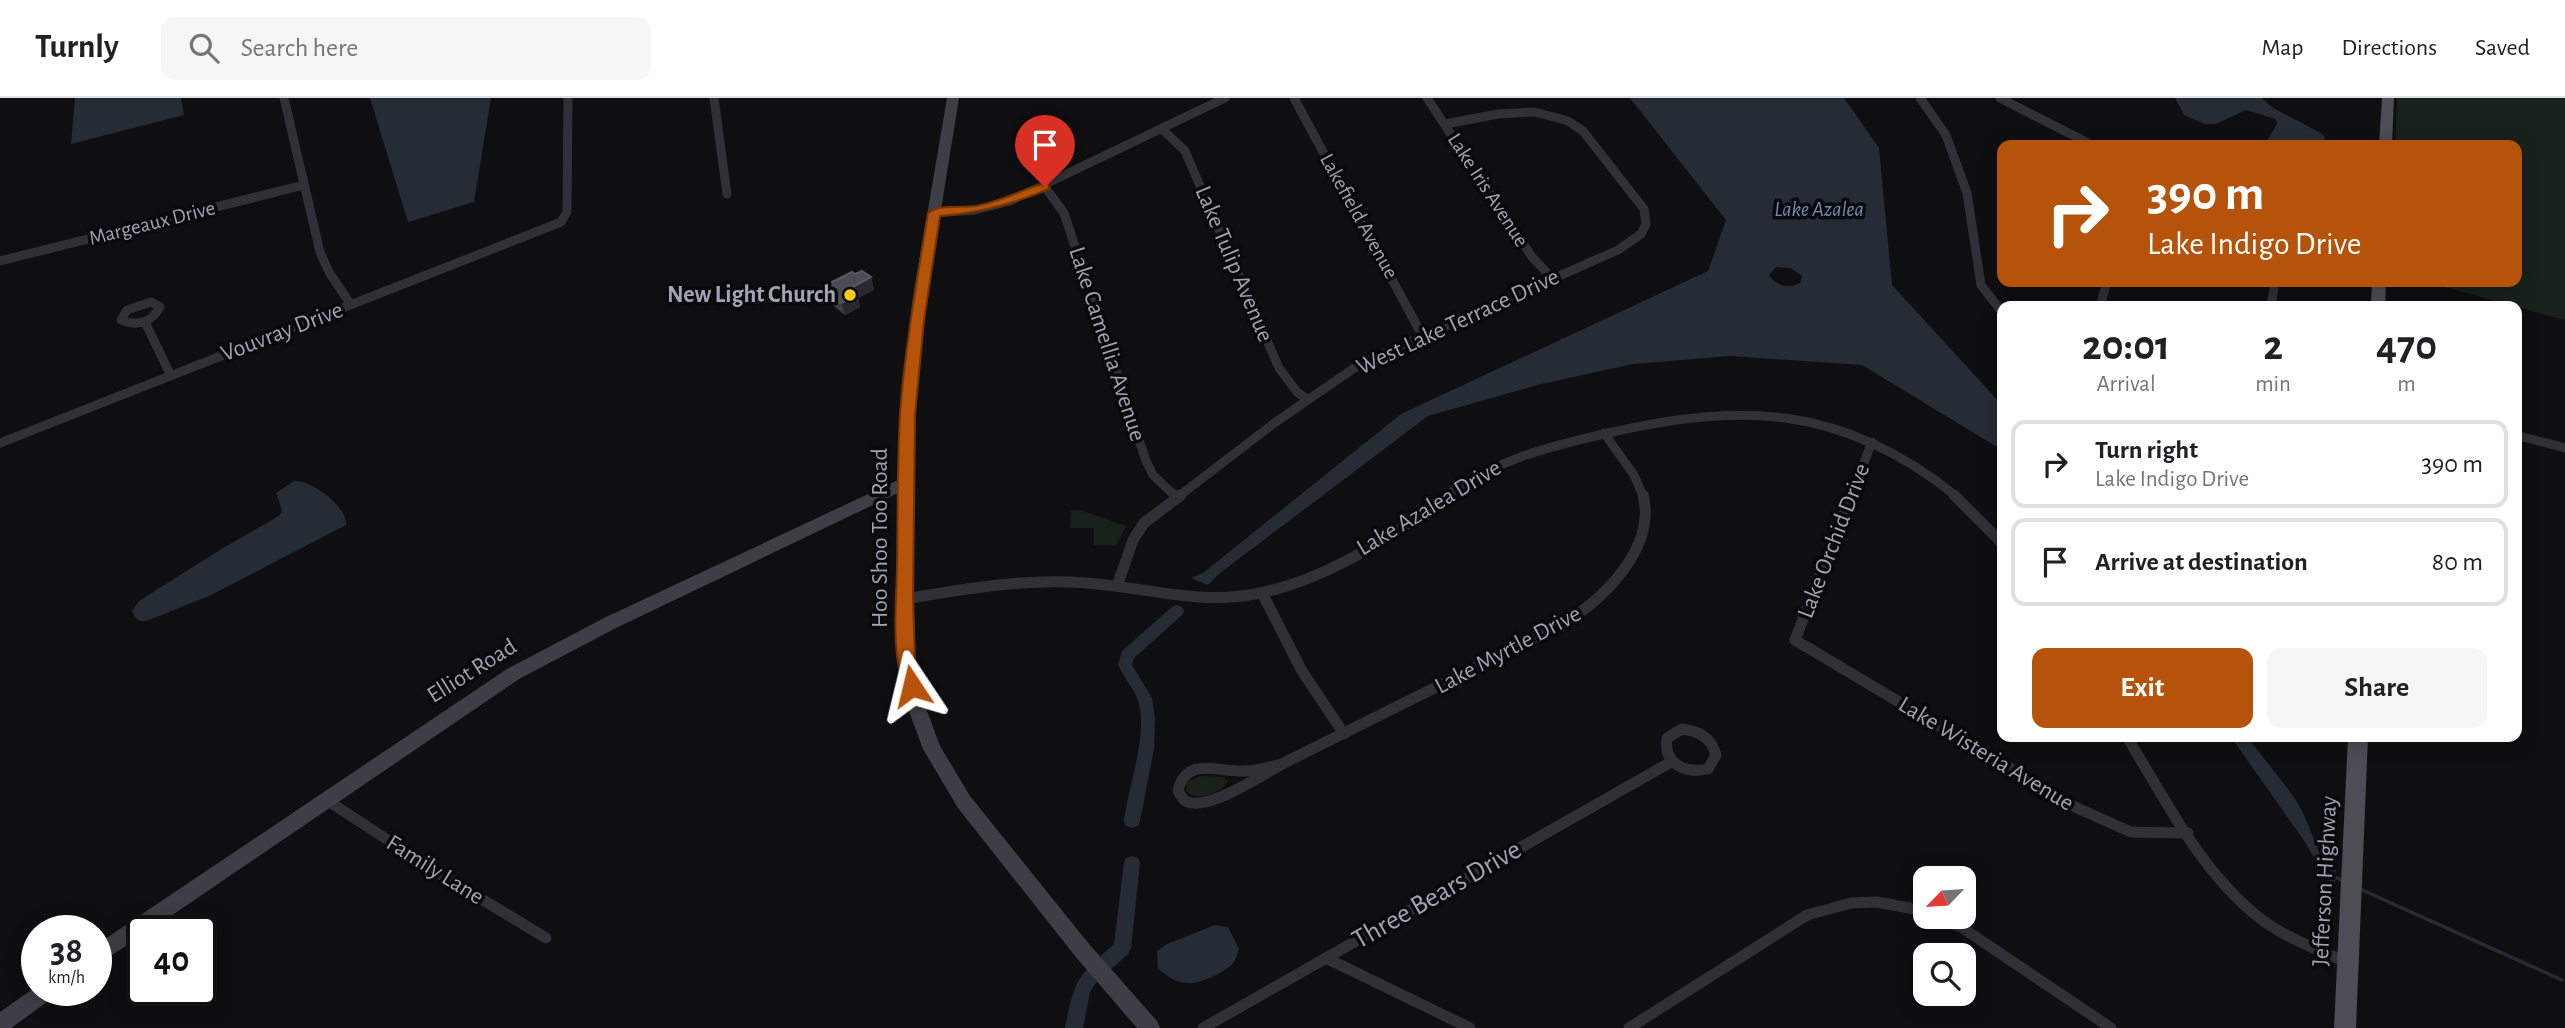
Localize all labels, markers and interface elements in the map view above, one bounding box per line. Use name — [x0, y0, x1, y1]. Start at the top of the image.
search box — [161, 17, 651, 80]
icon: search — [185, 29, 223, 67]
text: Turnly — [35, 31, 119, 64]
text: Search here — [241, 35, 358, 61]
text: Map — [2261, 36, 2303, 60]
text: Directions — [2341, 36, 2437, 60]
text: Saved — [2475, 36, 2530, 60]
pin — [1015, 115, 1075, 187]
icon: arrive — [1026, 126, 1064, 164]
street label: Lake Iris Avenue — [1444, 130, 1532, 250]
street label: Lakefield Avenue — [1316, 150, 1402, 282]
icon: right — [2032, 168, 2123, 259]
text: 390 m — [2147, 170, 2264, 219]
street label: Lake Tulip Avenue — [1190, 183, 1278, 345]
street label: Margeaux Drive — [87, 197, 217, 249]
water label: Lake Azalea — [1774, 199, 1864, 220]
text: Lake Indigo Drive — [2147, 228, 2361, 260]
street label: Lake Camellia Avenue — [1064, 244, 1150, 444]
street label: West Lake Terrace Drive — [1353, 265, 1563, 379]
place label: New Light Church — [667, 283, 836, 307]
marker: New Light Church — [842, 287, 858, 303]
street label: Vouvray Drive — [218, 298, 346, 366]
text: 20:01 — [2082, 325, 2170, 367]
text: 2 — [2263, 325, 2283, 367]
text: 470 — [2376, 325, 2437, 367]
text: Arrival — [2097, 373, 2156, 396]
text: min — [2255, 373, 2291, 396]
text: m — [2397, 373, 2416, 396]
text: Turn right — [2095, 437, 2198, 463]
icon: right — [2036, 445, 2074, 483]
street label: Hoo Shoo Too Road — [868, 448, 892, 628]
text: 390 m — [2421, 451, 2483, 477]
street label: Lake Azalea Drive — [1353, 456, 1505, 560]
street label: Lake Orchid Drive — [1794, 460, 1874, 622]
text: Lake Indigo Drive — [2095, 468, 2249, 491]
icon: arrive — [2036, 543, 2074, 581]
text: Arrive at destination — [2095, 549, 2308, 575]
text: 80 m — [2432, 549, 2483, 575]
street label: Lake Myrtle Drive — [1431, 601, 1585, 699]
street label: Elliot Road — [423, 634, 521, 708]
button: Exit — [2032, 648, 2253, 728]
button: Share — [2267, 648, 2487, 728]
position arrow — [875, 649, 949, 723]
street label: Lake Wisteria Avenue — [1894, 692, 2078, 816]
street label: Jefferson Highway — [2309, 795, 2341, 967]
street label: Family Lane — [382, 831, 488, 909]
street label: Three Bears Drive — [1348, 835, 1526, 955]
north arrow — [1913, 866, 1976, 929]
map controls — [1913, 866, 1976, 1006]
speed limit sign: 40 — [126, 915, 217, 1006]
text: 38 — [50, 934, 83, 969]
button: search — [1913, 943, 1976, 1006]
text: km/h — [48, 969, 85, 987]

